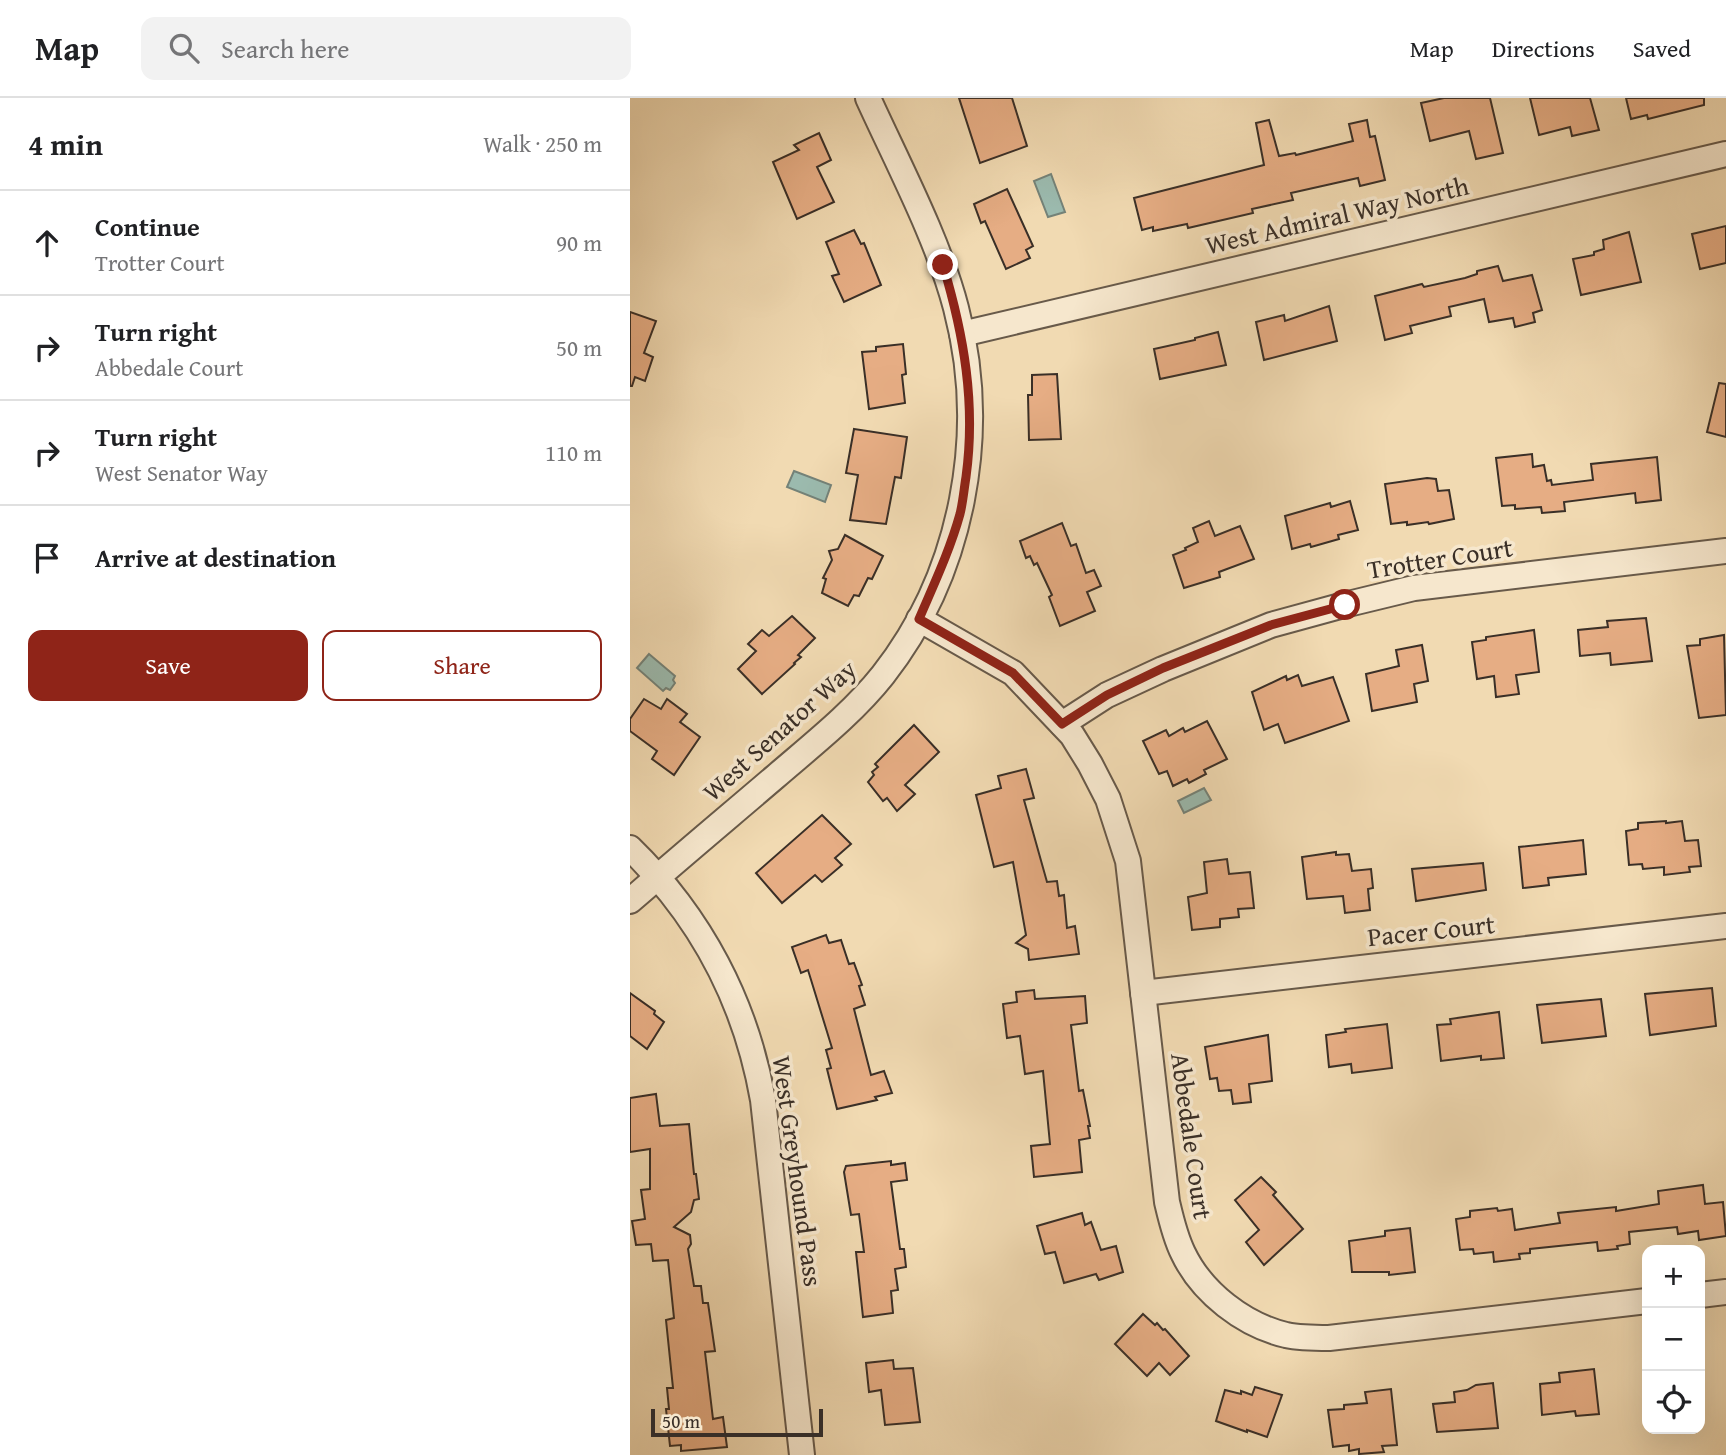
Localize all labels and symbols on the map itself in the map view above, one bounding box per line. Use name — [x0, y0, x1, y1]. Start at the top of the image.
street label: West Admiral Way North — [1201, 166, 1473, 264]
route end — [927, 249, 958, 280]
street label: Trotter Court — [1365, 527, 1515, 589]
route start — [1329, 589, 1360, 620]
street label: West Senator Way — [693, 650, 865, 810]
street label: Pacer Court — [1365, 904, 1497, 956]
street label: Abbedale Court — [1161, 1050, 1223, 1222]
street label: West Greyhound Pass — [763, 1053, 833, 1289]
scale bar — [651, 1406, 822, 1438]

